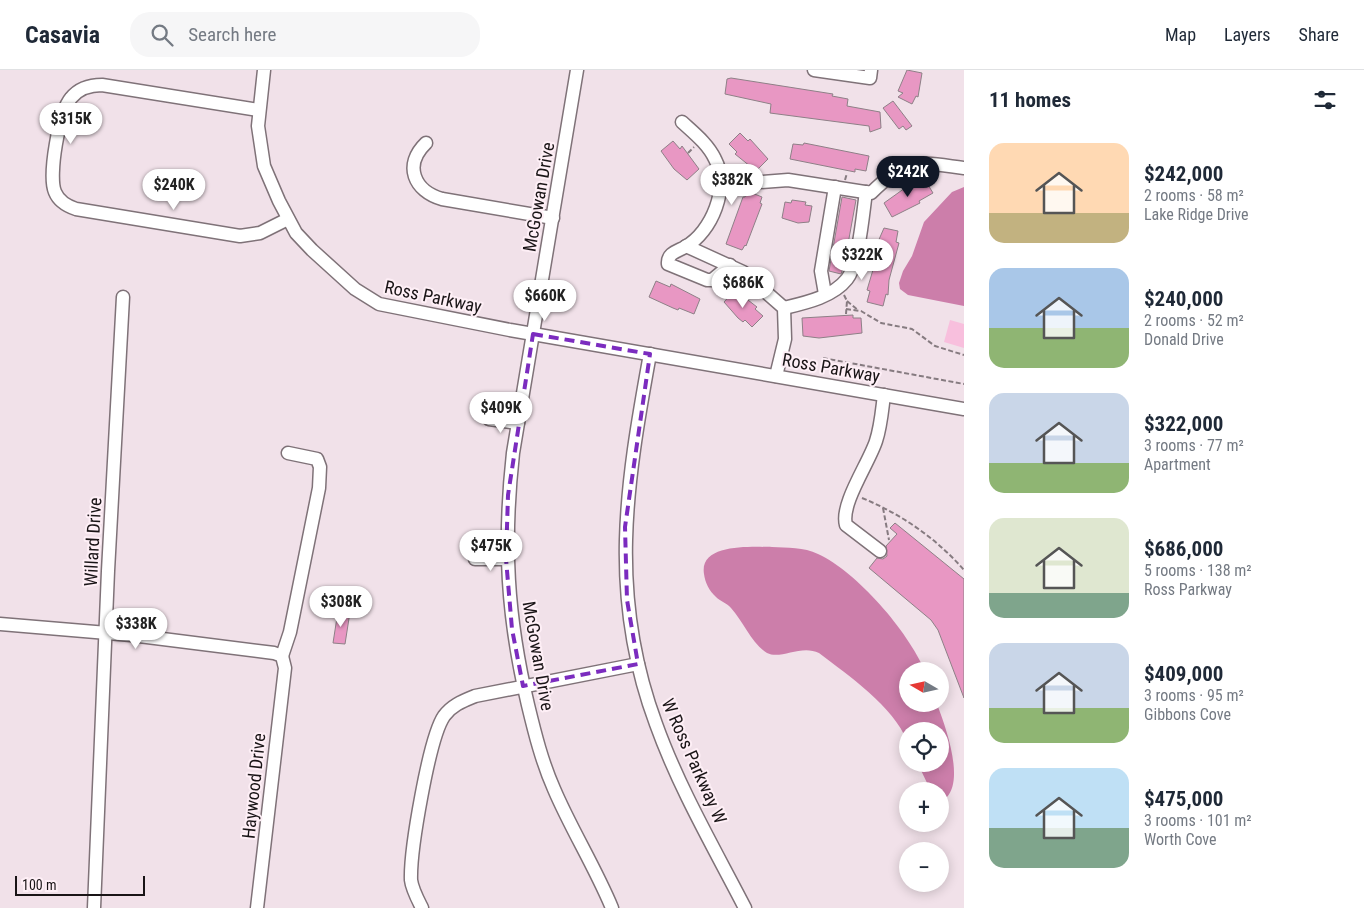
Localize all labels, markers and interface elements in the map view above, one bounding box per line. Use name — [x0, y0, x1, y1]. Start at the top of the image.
search box — [130, 12, 480, 57]
text: Casavia — [25, 21, 100, 49]
icon: search — [148, 21, 176, 49]
text: Search here — [188, 23, 277, 46]
text: Map — [1165, 24, 1196, 45]
text: Layers — [1224, 24, 1271, 45]
text: Share — [1299, 24, 1339, 45]
icon: filters — [1311, 86, 1339, 114]
text: 11 homes — [989, 88, 1071, 112]
pin: $315K — [36, 102, 106, 145]
text: $315K — [50, 109, 92, 128]
street label: McGowan Drive — [519, 141, 558, 253]
pin: $242K — [873, 156, 943, 198]
text: $242K — [887, 162, 929, 181]
text: $242,000 — [1144, 162, 1223, 186]
icon: home — [1029, 163, 1089, 223]
pin: $382K — [697, 164, 767, 206]
pin: $240K — [139, 168, 209, 211]
text: $382K — [711, 170, 753, 189]
text: $240K — [153, 175, 195, 194]
text: 2 rooms · 58 m² — [1144, 186, 1244, 205]
text: Lake Ridge Drive — [1144, 205, 1249, 224]
pin: $322K — [827, 238, 897, 281]
text: $322K — [841, 245, 883, 264]
pin: $686K — [708, 266, 778, 309]
text: $686K — [722, 273, 764, 292]
street label: Ross Parkway — [383, 276, 484, 317]
pin: $660K — [510, 280, 580, 322]
text: $660K — [524, 286, 566, 305]
text: $240,000 — [1144, 287, 1223, 311]
icon: home — [1029, 288, 1089, 348]
text: 2 rooms · 52 m² — [1144, 311, 1244, 330]
text: Donald Drive — [1144, 330, 1224, 349]
street label: Ross Parkway — [781, 349, 882, 387]
pin: $409K — [466, 392, 536, 434]
text: $409K — [480, 398, 522, 417]
text: $322,000 — [1144, 412, 1223, 436]
icon: home — [1029, 413, 1089, 473]
text: 3 rooms · 77 m² — [1144, 436, 1244, 455]
text: Apartment — [1144, 455, 1211, 474]
street label: Willard Drive — [80, 497, 105, 587]
pin: $475K — [456, 530, 526, 572]
text: $475K — [470, 536, 512, 555]
text: $686,000 — [1144, 537, 1223, 561]
icon: home — [1029, 538, 1089, 598]
text: 5 rooms · 138 m² — [1144, 561, 1252, 580]
text: Ross Parkway — [1144, 580, 1232, 599]
pin: $308K — [306, 586, 376, 628]
text: $308K — [320, 592, 362, 611]
street label: McGowan Drive — [519, 600, 558, 712]
pin: $338K — [101, 608, 171, 650]
text: $338K — [115, 614, 157, 633]
north arrow — [899, 662, 949, 712]
map controls — [899, 662, 949, 892]
text: $409,000 — [1144, 662, 1223, 686]
icon: home — [1029, 663, 1089, 723]
text: 3 rooms · 95 m² — [1144, 686, 1244, 705]
street label: W Ross Parkway W — [657, 695, 732, 827]
text: Gibbons Cove — [1144, 705, 1231, 724]
button: locate — [899, 722, 949, 772]
street label: Haywood Drive — [238, 732, 269, 840]
button: + — [899, 782, 949, 832]
text: $475,000 — [1144, 787, 1223, 811]
icon: home — [1029, 788, 1089, 848]
text: 3 rooms · 101 m² — [1144, 811, 1252, 830]
text: Worth Cove — [1144, 830, 1217, 849]
button: − — [899, 842, 949, 892]
scale bar — [15, 873, 145, 896]
text: 100 m — [22, 877, 57, 893]

